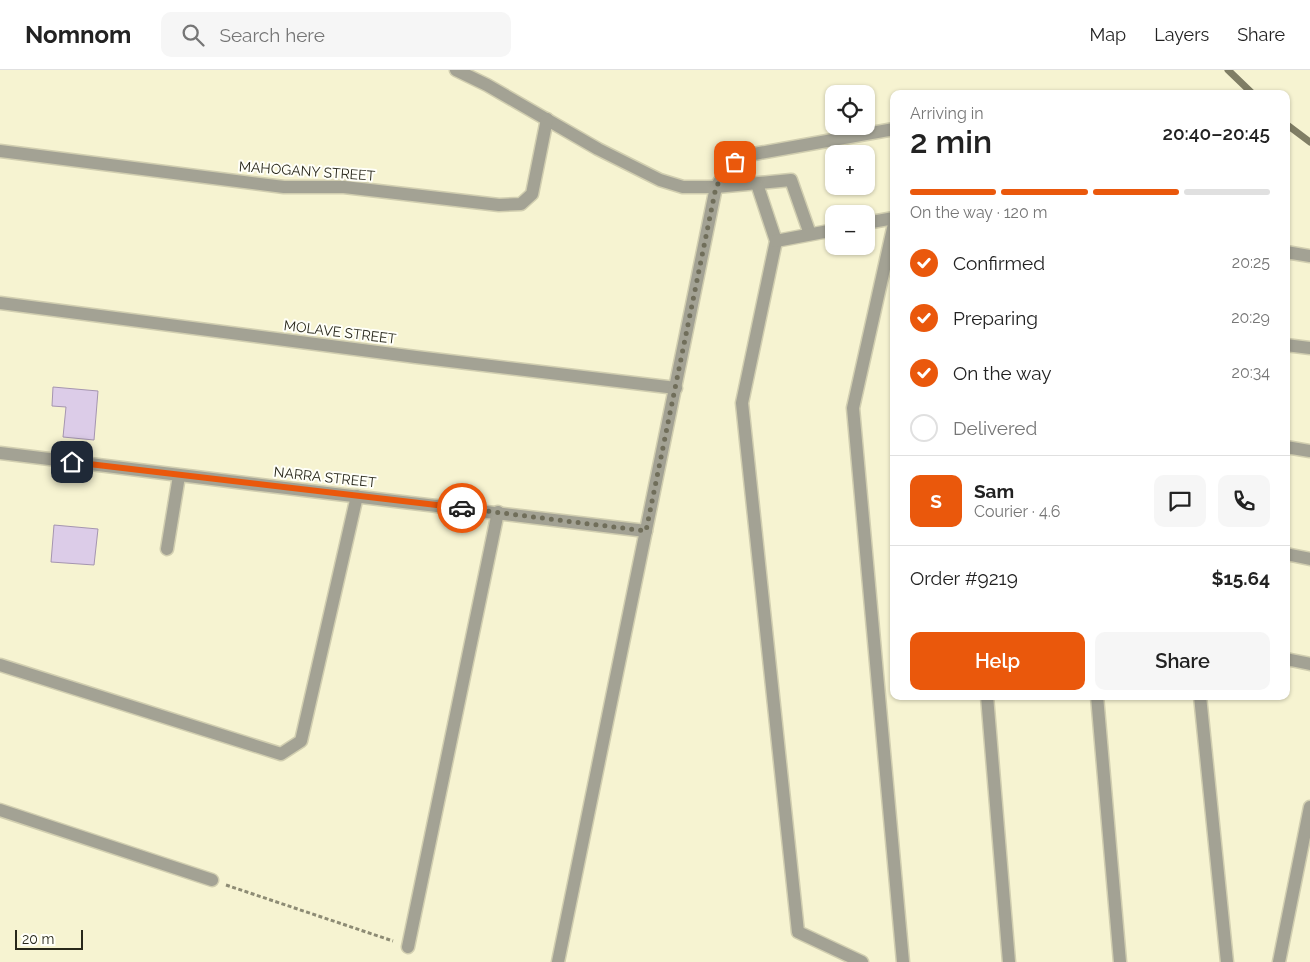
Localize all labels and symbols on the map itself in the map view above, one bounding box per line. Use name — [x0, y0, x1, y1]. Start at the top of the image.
pin — [714, 141, 756, 183]
street label: MAHOGANY STREET — [238, 158, 376, 184]
street label: MOLAVE STREET — [283, 317, 397, 347]
pin — [51, 441, 93, 483]
street label: NARRA STREET — [273, 464, 377, 490]
courier — [437, 483, 487, 533]
scale bar — [15, 927, 82, 950]

